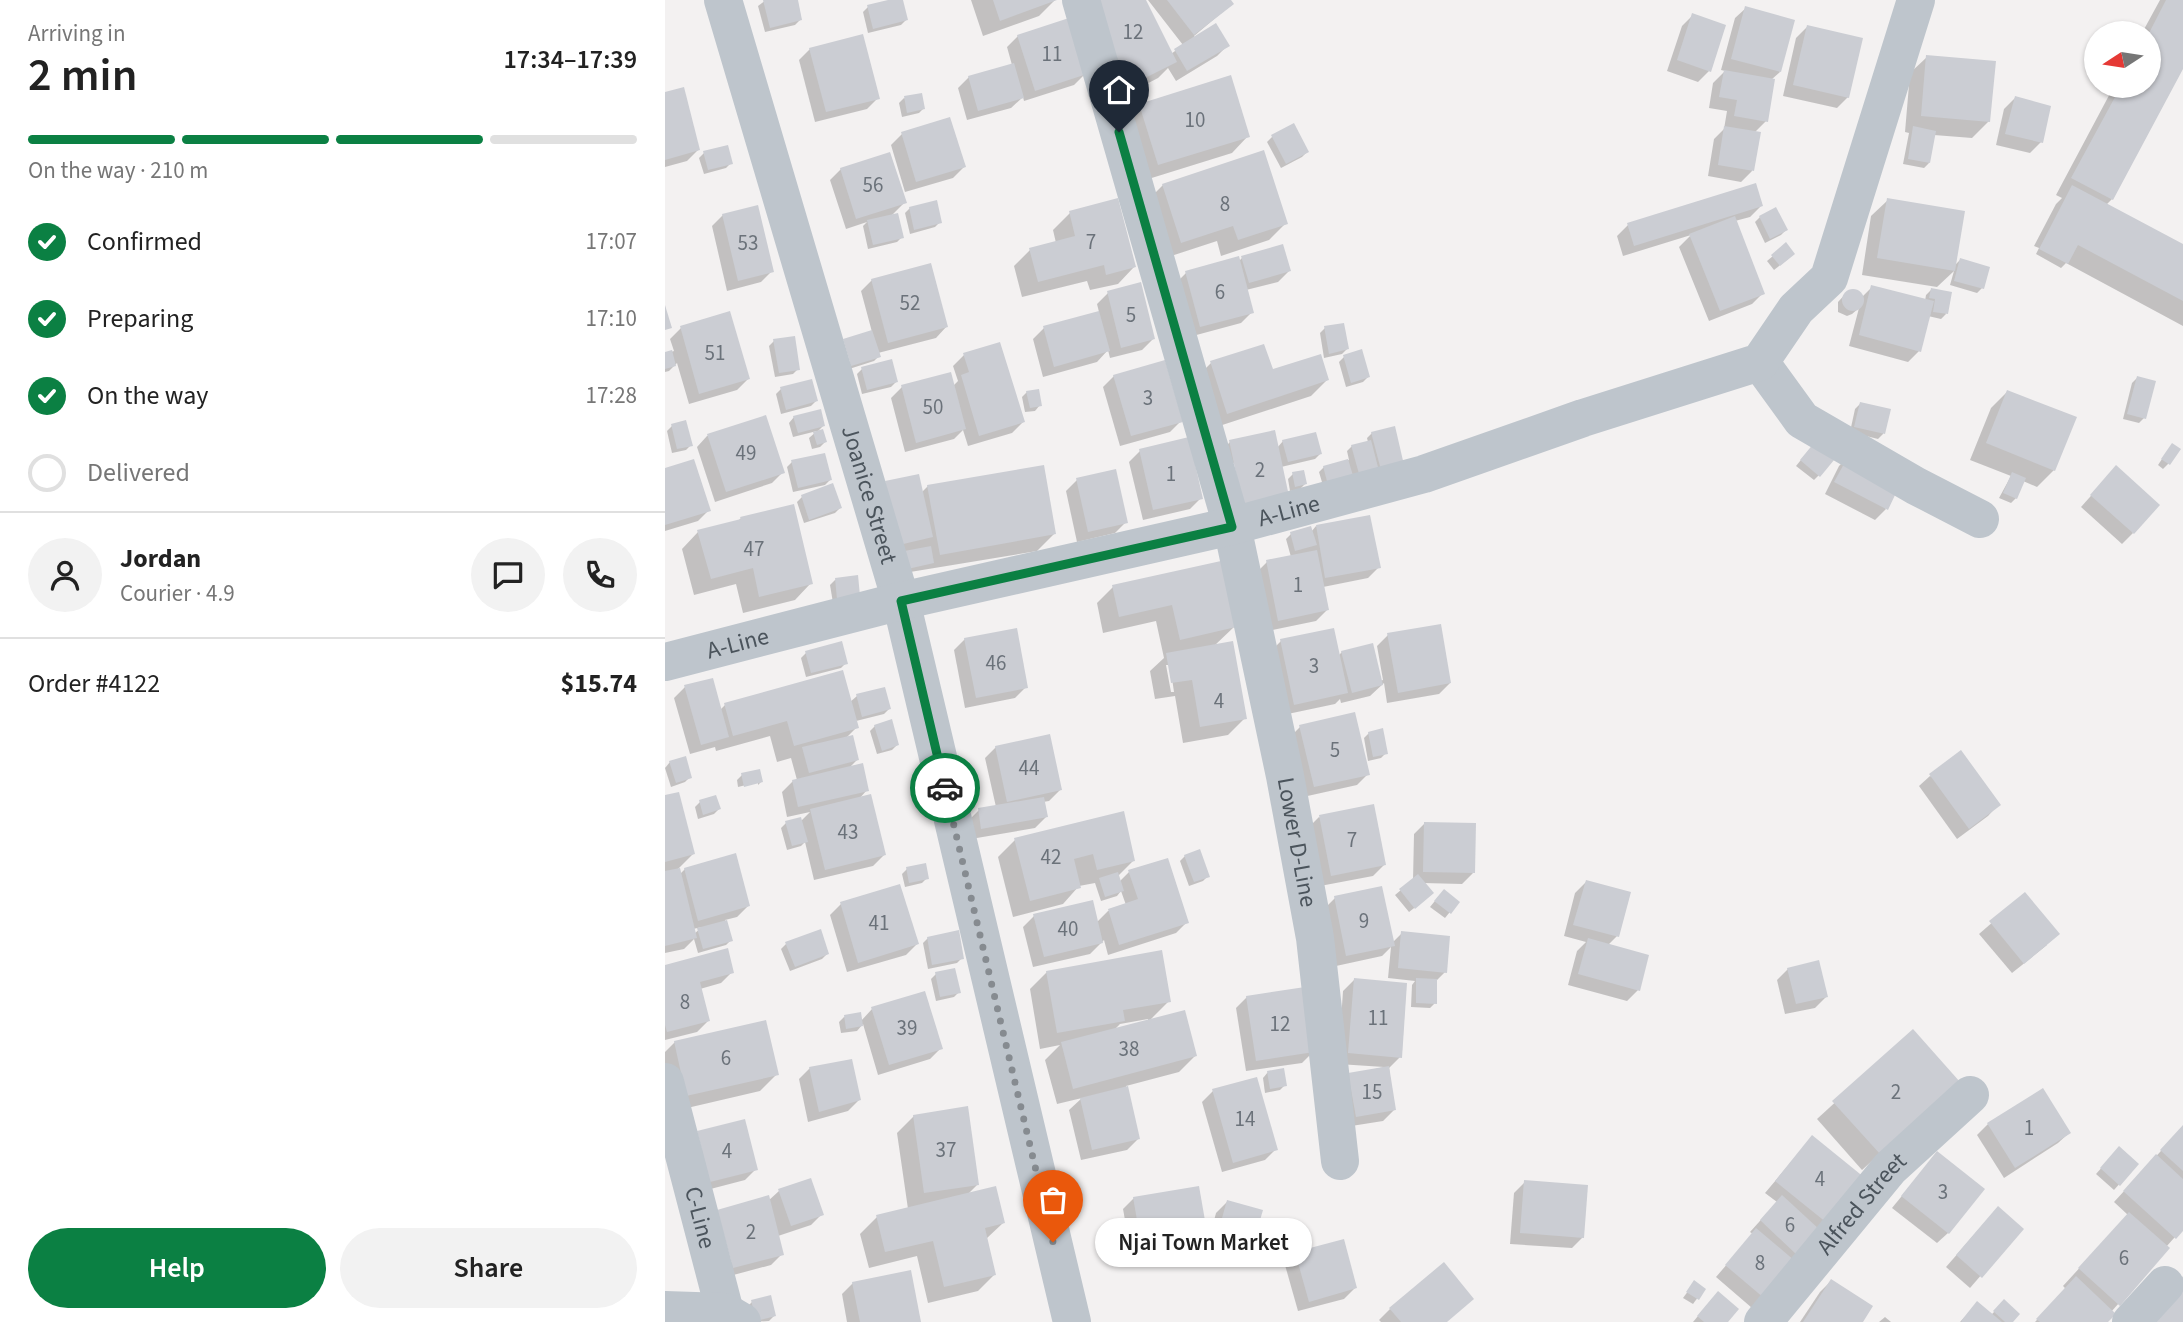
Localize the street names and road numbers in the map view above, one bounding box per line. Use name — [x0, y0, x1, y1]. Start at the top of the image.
street label: Joanice Street — [832, 422, 906, 568]
street label: A-Line — [1254, 486, 1324, 536]
street label: A-Line — [703, 619, 773, 669]
street label: Lower D-Line — [1268, 774, 1326, 910]
street label: Alfred Street — [1808, 1144, 1914, 1263]
street label: C-Line — [675, 1183, 725, 1253]

